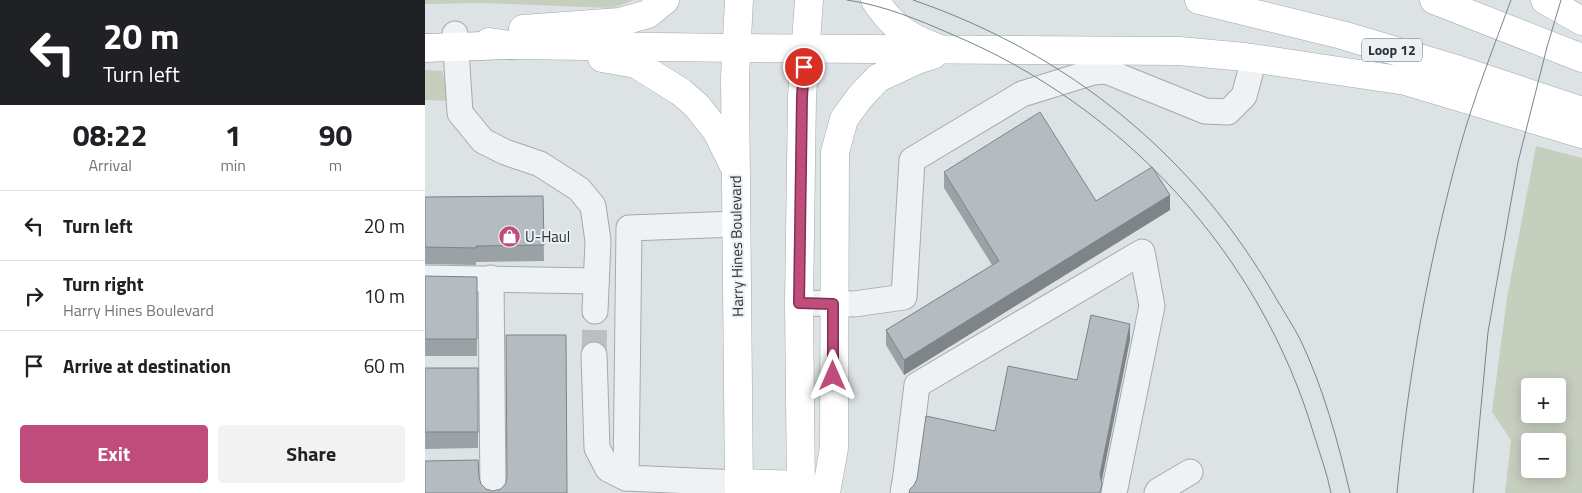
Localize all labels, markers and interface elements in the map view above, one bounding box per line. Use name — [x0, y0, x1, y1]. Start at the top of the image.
text: 20 m — [103, 9, 179, 63]
icon: left — [20, 20, 85, 85]
road number: Loop 12 — [1362, 38, 1422, 62]
pin — [783, 46, 825, 88]
icon: arrive — [790, 53, 818, 81]
text: Turn left — [103, 57, 180, 91]
text: 08:22 — [73, 112, 148, 158]
text: 1 — [225, 112, 242, 158]
text: 90 — [319, 112, 352, 158]
text: Arrival — [88, 153, 132, 177]
text: min — [220, 153, 246, 177]
text: m — [329, 153, 342, 177]
street label: Harry Hines Boulevard — [724, 175, 749, 317]
text: Turn left — [63, 211, 133, 240]
text: 20 m — [364, 211, 405, 240]
icon: left — [20, 212, 48, 240]
shop icon: U-Haul — [497, 225, 521, 249]
place label: U-Haul — [525, 225, 570, 248]
text: Turn right — [63, 269, 144, 298]
text: 10 m — [364, 281, 405, 310]
icon: right — [20, 282, 48, 310]
text: Harry Hines Boulevard — [63, 298, 214, 322]
position arrow — [806, 349, 858, 401]
text: Arrive at destination — [63, 351, 231, 380]
text: 60 m — [364, 351, 405, 380]
icon: arrive — [20, 352, 48, 380]
map controls — [1521, 378, 1566, 478]
button: + — [1521, 378, 1566, 423]
button: Exit — [20, 425, 208, 483]
button: Share — [218, 425, 405, 483]
button: − — [1521, 433, 1566, 478]

